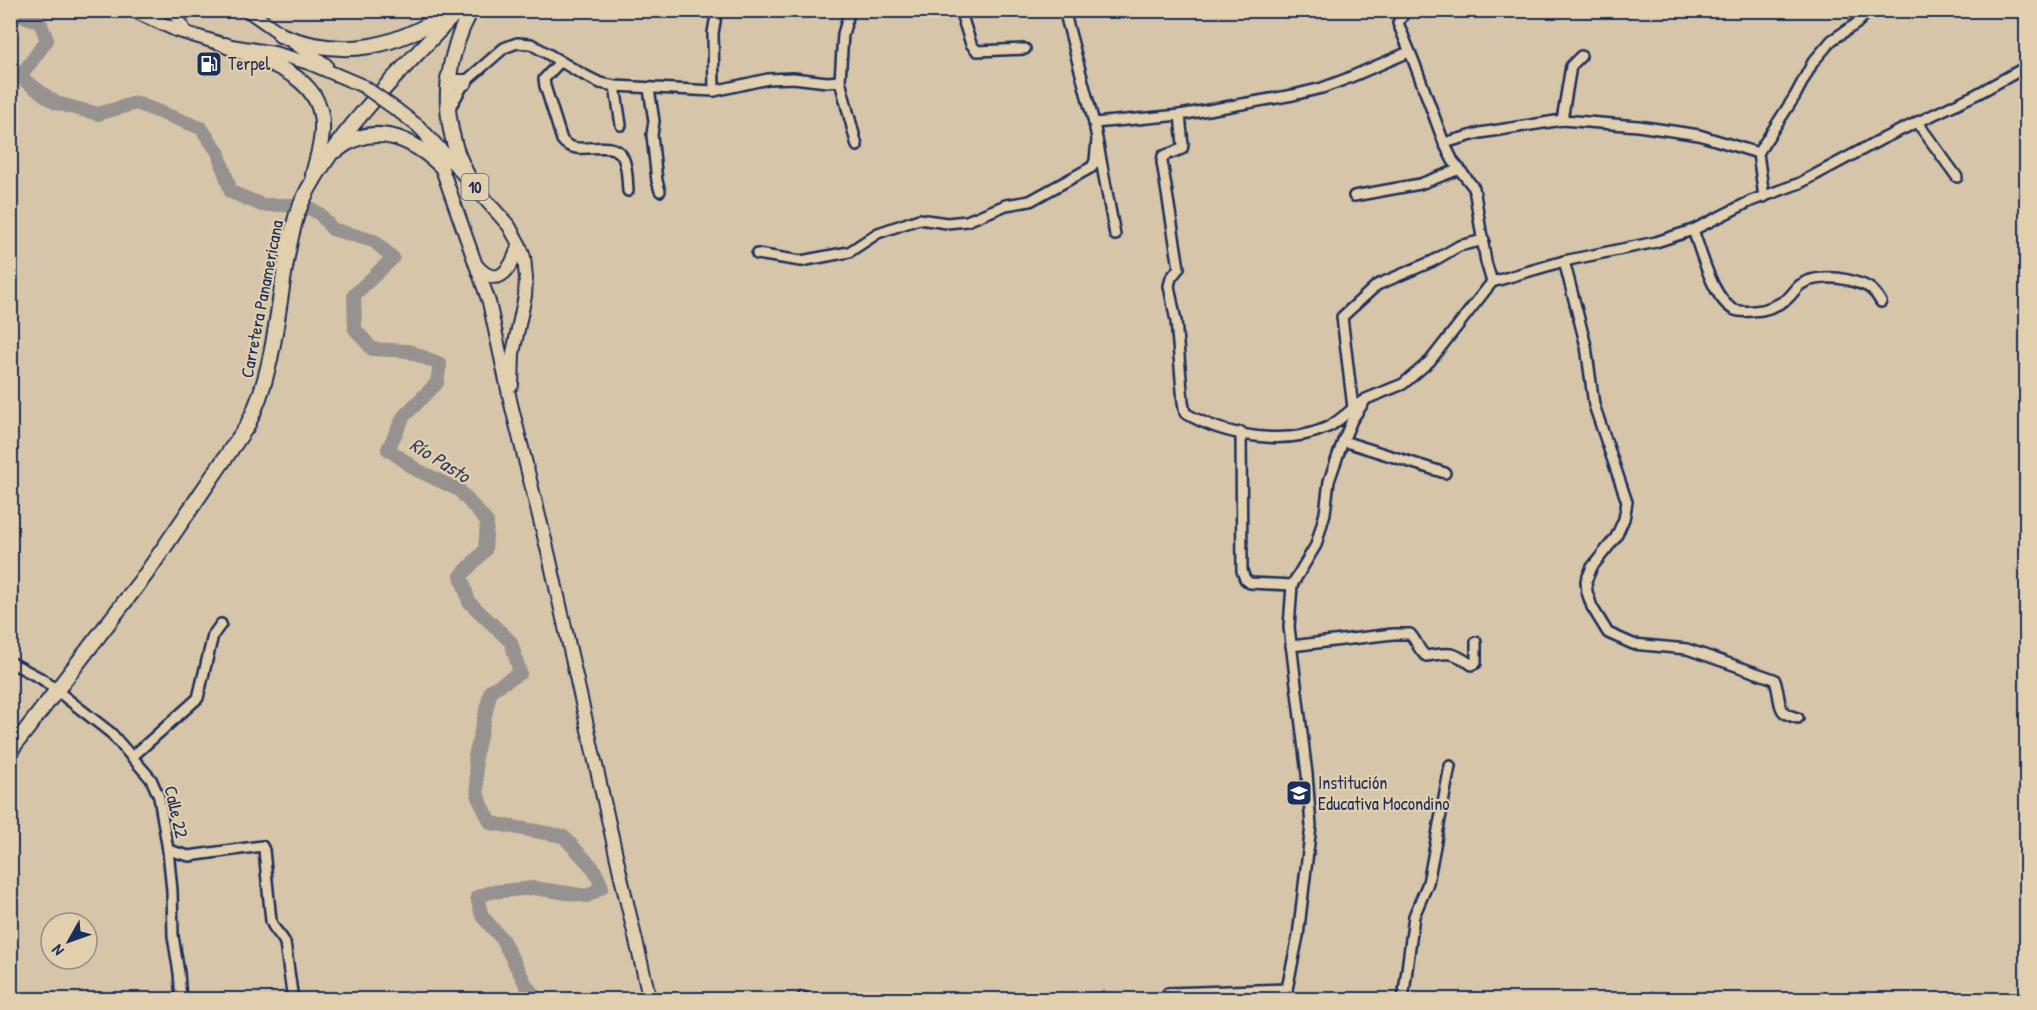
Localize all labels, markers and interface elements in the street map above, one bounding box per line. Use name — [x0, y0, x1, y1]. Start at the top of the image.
fuel station icon: Terpel — [194, 49, 224, 79]
place label: Terpel — [228, 51, 270, 76]
road number: 10 — [462, 174, 488, 200]
street label: Carretera Panamericana — [234, 218, 289, 380]
water label: Río Pasto — [405, 431, 477, 490]
place label: Institución Educativa Mocondino — [1318, 770, 1450, 816]
school or university icon: Institución Educativa Mocondino — [1284, 778, 1314, 808]
street label: Calle 22 — [158, 783, 195, 841]
north arrow — [39, 911, 99, 971]
text: N — [46, 940, 69, 961]

